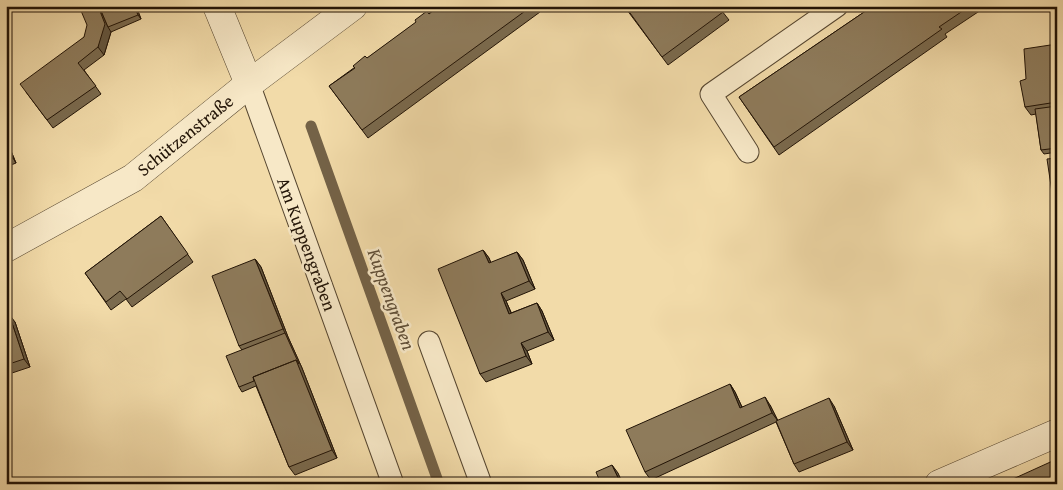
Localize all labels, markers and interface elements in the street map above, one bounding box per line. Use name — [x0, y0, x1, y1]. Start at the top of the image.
street label: Schützenstraße — [131, 88, 239, 182]
street label: Am Kuppengraben — [270, 173, 344, 315]
water label: Kuppengraben — [360, 243, 423, 354]

